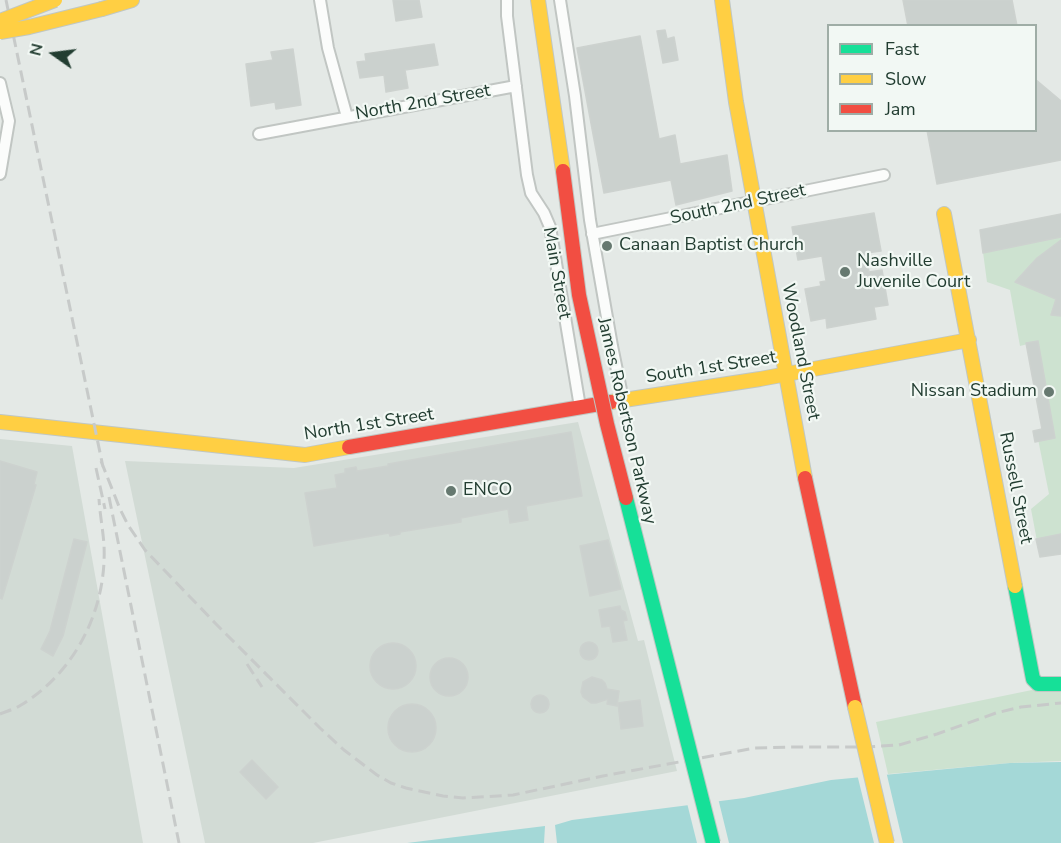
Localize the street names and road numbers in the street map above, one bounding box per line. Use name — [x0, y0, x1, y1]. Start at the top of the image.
street label: North 2nd Street — [354, 80, 492, 126]
street label: South 2nd Street — [668, 180, 808, 230]
street label: Main Street — [537, 225, 575, 321]
street label: Woodland Street — [776, 282, 824, 422]
street label: James Robertson Parkway — [592, 315, 660, 527]
street label: South 1st Street — [644, 347, 778, 389]
street label: North 1st Street — [303, 404, 435, 446]
street label: Russell Street — [994, 430, 1036, 546]

